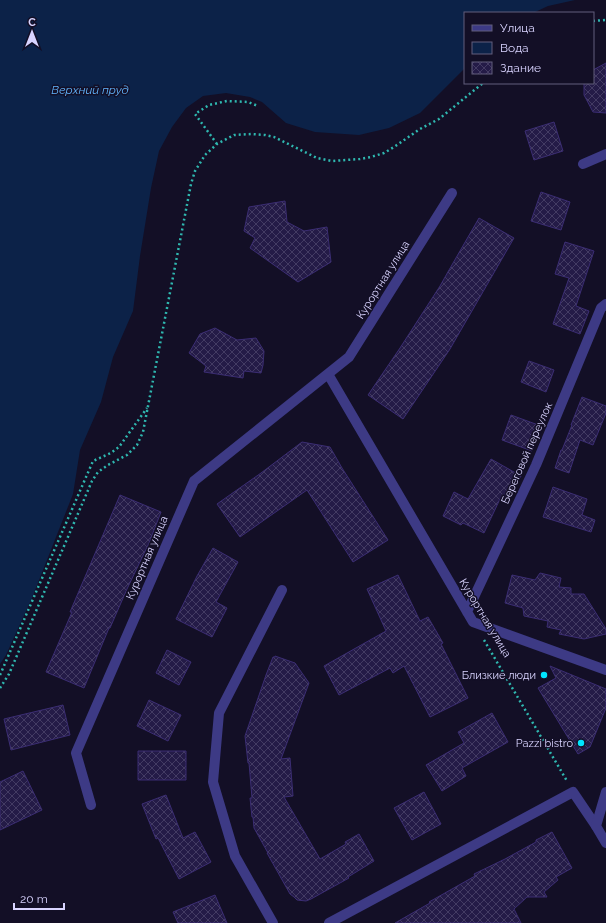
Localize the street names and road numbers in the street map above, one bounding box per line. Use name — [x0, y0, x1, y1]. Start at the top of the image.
street label: Курортная улица — [354, 239, 412, 321]
street label: Береговой переулок — [499, 400, 555, 506]
street label: Курортная улица — [124, 514, 170, 602]
street label: Курортная улица — [456, 576, 514, 660]

